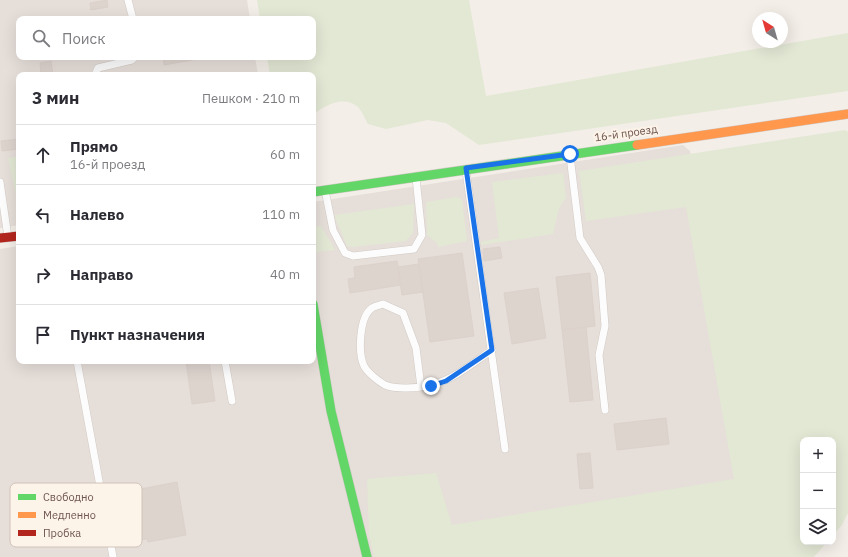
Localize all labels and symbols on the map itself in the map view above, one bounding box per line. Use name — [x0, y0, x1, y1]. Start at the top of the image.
north arrow — [752, 12, 788, 48]
street label: 16-й проезд — [594, 122, 659, 144]
route start — [561, 145, 579, 163]
route end — [422, 377, 440, 395]
legend — [10, 483, 142, 547]
text: Свободно — [43, 490, 94, 504]
text: Медленно — [43, 508, 96, 522]
text: Пробка — [43, 526, 81, 540]

